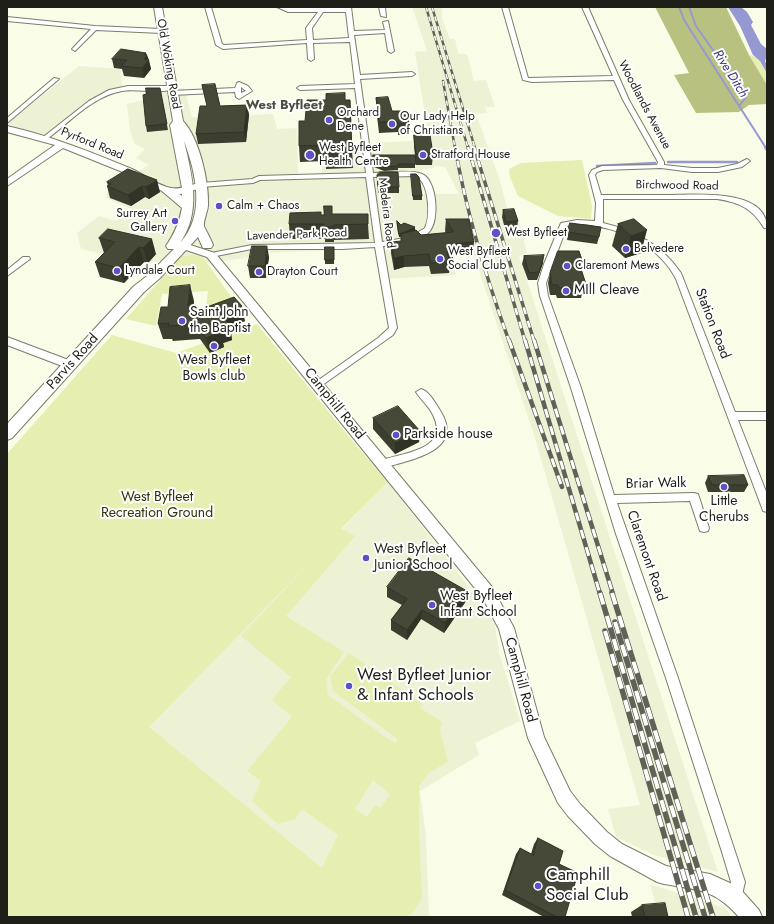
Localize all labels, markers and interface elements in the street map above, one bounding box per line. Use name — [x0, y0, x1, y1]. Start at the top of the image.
street label: Old Woking Road — [153, 18, 183, 110]
water label: Rive Ditch — [709, 47, 751, 101]
street label: Woodlands Avenue — [615, 58, 673, 152]
district label: West Byfleet — [246, 98, 322, 114]
place label: Orchard Dene — [337, 106, 379, 134]
place label: Our Lady Help of Christians — [400, 110, 475, 138]
marker: Orchard Dene — [324, 115, 334, 125]
marker: Our Lady Help of Christians — [387, 119, 397, 129]
street label: Pyrford Road — [59, 125, 125, 163]
place label: West Byfleet Health Centre — [319, 141, 389, 169]
place label: Stratford House — [431, 148, 510, 162]
marker: West Byfleet Health Centre — [304, 149, 316, 161]
marker: Stratford House — [418, 150, 428, 160]
street label: Madeira Road — [375, 177, 397, 249]
street label: Birchwood Road — [635, 178, 719, 194]
place label: Calm + Chaos — [227, 199, 299, 213]
marker: Calm + Chaos — [214, 201, 224, 211]
place label: Surrey Art Gallery — [116, 207, 167, 235]
marker: Surrey Art Gallery — [170, 216, 180, 226]
street label: Lavender Park Road — [247, 226, 347, 244]
place label: West Byfleet — [505, 226, 567, 240]
marker: West Byfleet — [490, 227, 502, 239]
place label: Belvedere — [634, 242, 684, 256]
marker: Belvedere — [621, 244, 631, 254]
place label: West Byfleet Social Club — [448, 245, 510, 273]
marker: West Byfleet Social Club — [435, 254, 445, 264]
place label: Claremont Mews — [575, 259, 659, 273]
marker: Claremont Mews — [562, 261, 572, 271]
place label: Lyndale Court — [125, 264, 195, 278]
place label: Drayton Court — [267, 265, 338, 279]
marker: Lyndale Court — [112, 266, 122, 276]
marker: Drayton Court — [254, 267, 264, 277]
place label: MIll Cleave — [574, 283, 639, 299]
marker: MIll Cleave — [561, 286, 571, 296]
street label: Station Road — [691, 286, 733, 362]
place label: Saint John the Baptist — [190, 305, 251, 338]
marker: Saint John the Baptist — [177, 316, 187, 326]
street label: Parvis Road — [44, 331, 102, 393]
marker: West Byfleet Bowls club — [209, 341, 219, 351]
place label: West Byfleet Bowls club — [178, 353, 250, 386]
street label: Camphill Road — [300, 365, 368, 443]
place label: Parkside house — [404, 427, 493, 443]
marker: Parkside house — [391, 430, 401, 440]
street label: Briar Walk — [626, 475, 686, 493]
marker: Little Cherubs — [719, 482, 729, 492]
park label: West Byfleet Recreation Ground — [101, 490, 213, 522]
place label: Little Cherubs — [699, 494, 749, 526]
street label: Claremont Road — [623, 508, 669, 604]
place label: West Byfleet Junior School — [374, 542, 453, 574]
marker: West Byfleet Junior School — [361, 553, 371, 563]
place label: West Byfleet Infant School — [440, 589, 517, 622]
marker: West Byfleet Infant School — [427, 600, 437, 610]
street label: Camphill Road — [501, 636, 539, 724]
place label: West Byfleet Junior & Infant Schools — [357, 666, 491, 706]
marker: West Byfleet Junior & Infant Schools — [344, 681, 354, 691]
place label: Camphill Social Club — [546, 866, 629, 906]
marker: Camphill Social Club — [533, 881, 543, 891]

